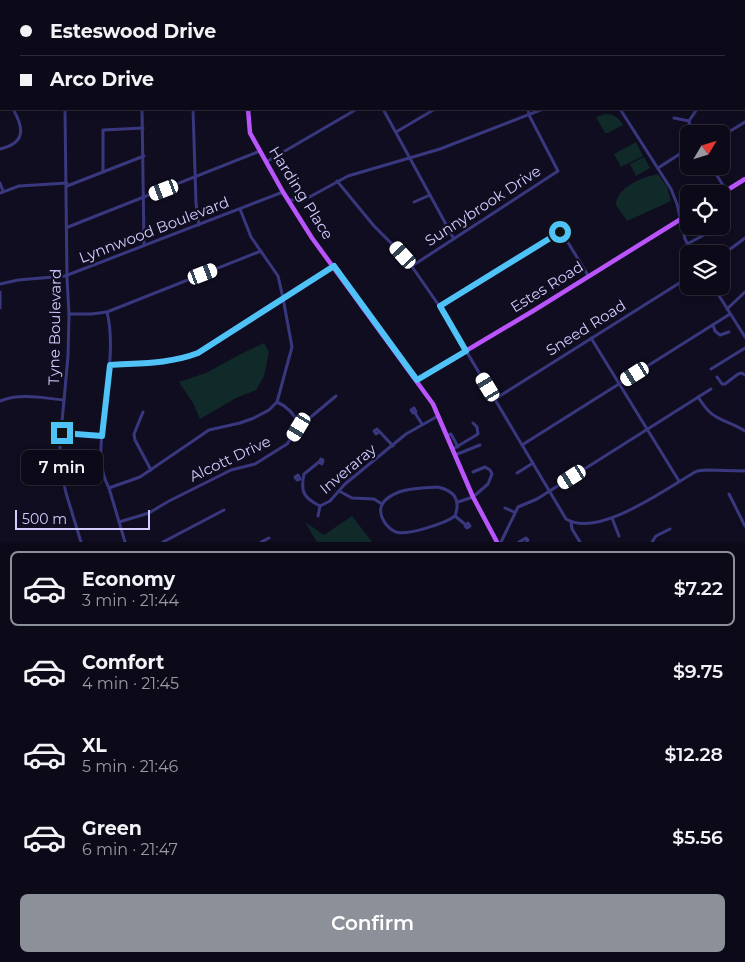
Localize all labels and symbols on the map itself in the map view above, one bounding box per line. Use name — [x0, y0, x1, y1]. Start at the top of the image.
north arrow — [680, 125, 730, 175]
street label: Harding Place — [265, 143, 338, 243]
street label: Sunnybrook Drive — [421, 161, 544, 250]
car — [147, 178, 180, 202]
street label: Lynnwood Boulevard — [76, 192, 232, 267]
route start — [549, 221, 571, 243]
car — [387, 239, 418, 271]
street label: Estes Road — [507, 257, 587, 317]
car — [186, 262, 219, 286]
street label: Tyne Boulevard — [44, 269, 65, 385]
street label: Sneed Road — [542, 295, 629, 360]
car — [618, 360, 651, 388]
car — [473, 370, 502, 404]
car — [284, 410, 313, 444]
route end — [51, 422, 73, 444]
street label: Alcott Drive — [186, 431, 274, 486]
street label: Inveraray — [316, 439, 380, 498]
callout: 7 min — [21, 450, 103, 486]
car — [555, 463, 588, 491]
scale bar — [15, 507, 150, 530]

